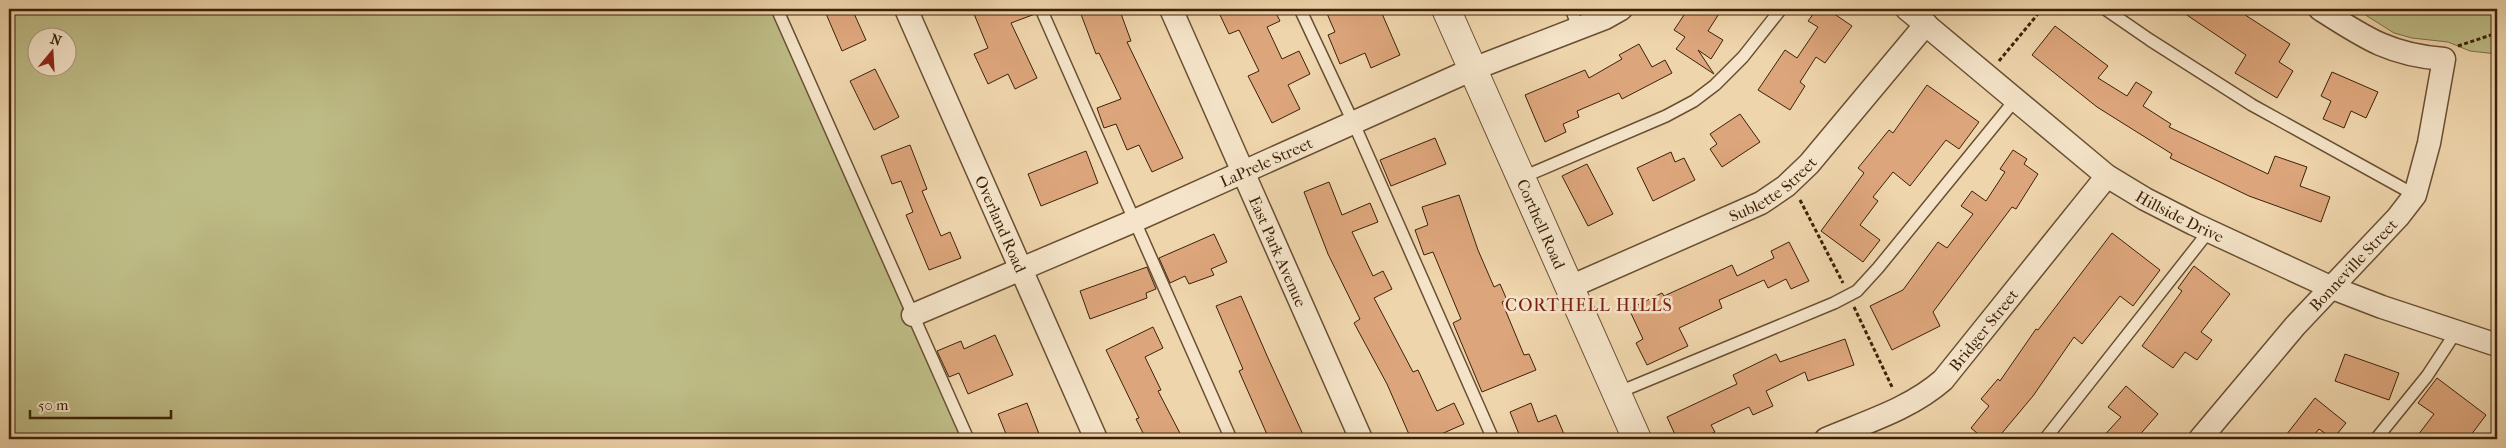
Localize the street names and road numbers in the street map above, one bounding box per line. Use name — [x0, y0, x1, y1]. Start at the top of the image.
street label: LaPrele Street — [1217, 133, 1316, 191]
street label: Sublette Street — [1726, 153, 1821, 226]
street label: Overland Road — [971, 173, 1030, 276]
street label: Corthell Road — [1513, 176, 1569, 272]
street label: Hillside Drive — [2132, 187, 2227, 247]
street label: East Park Avenue — [1245, 193, 1310, 310]
street label: Bonneville Street — [2305, 215, 2402, 315]
street label: Bridger Street — [1945, 285, 2022, 375]

